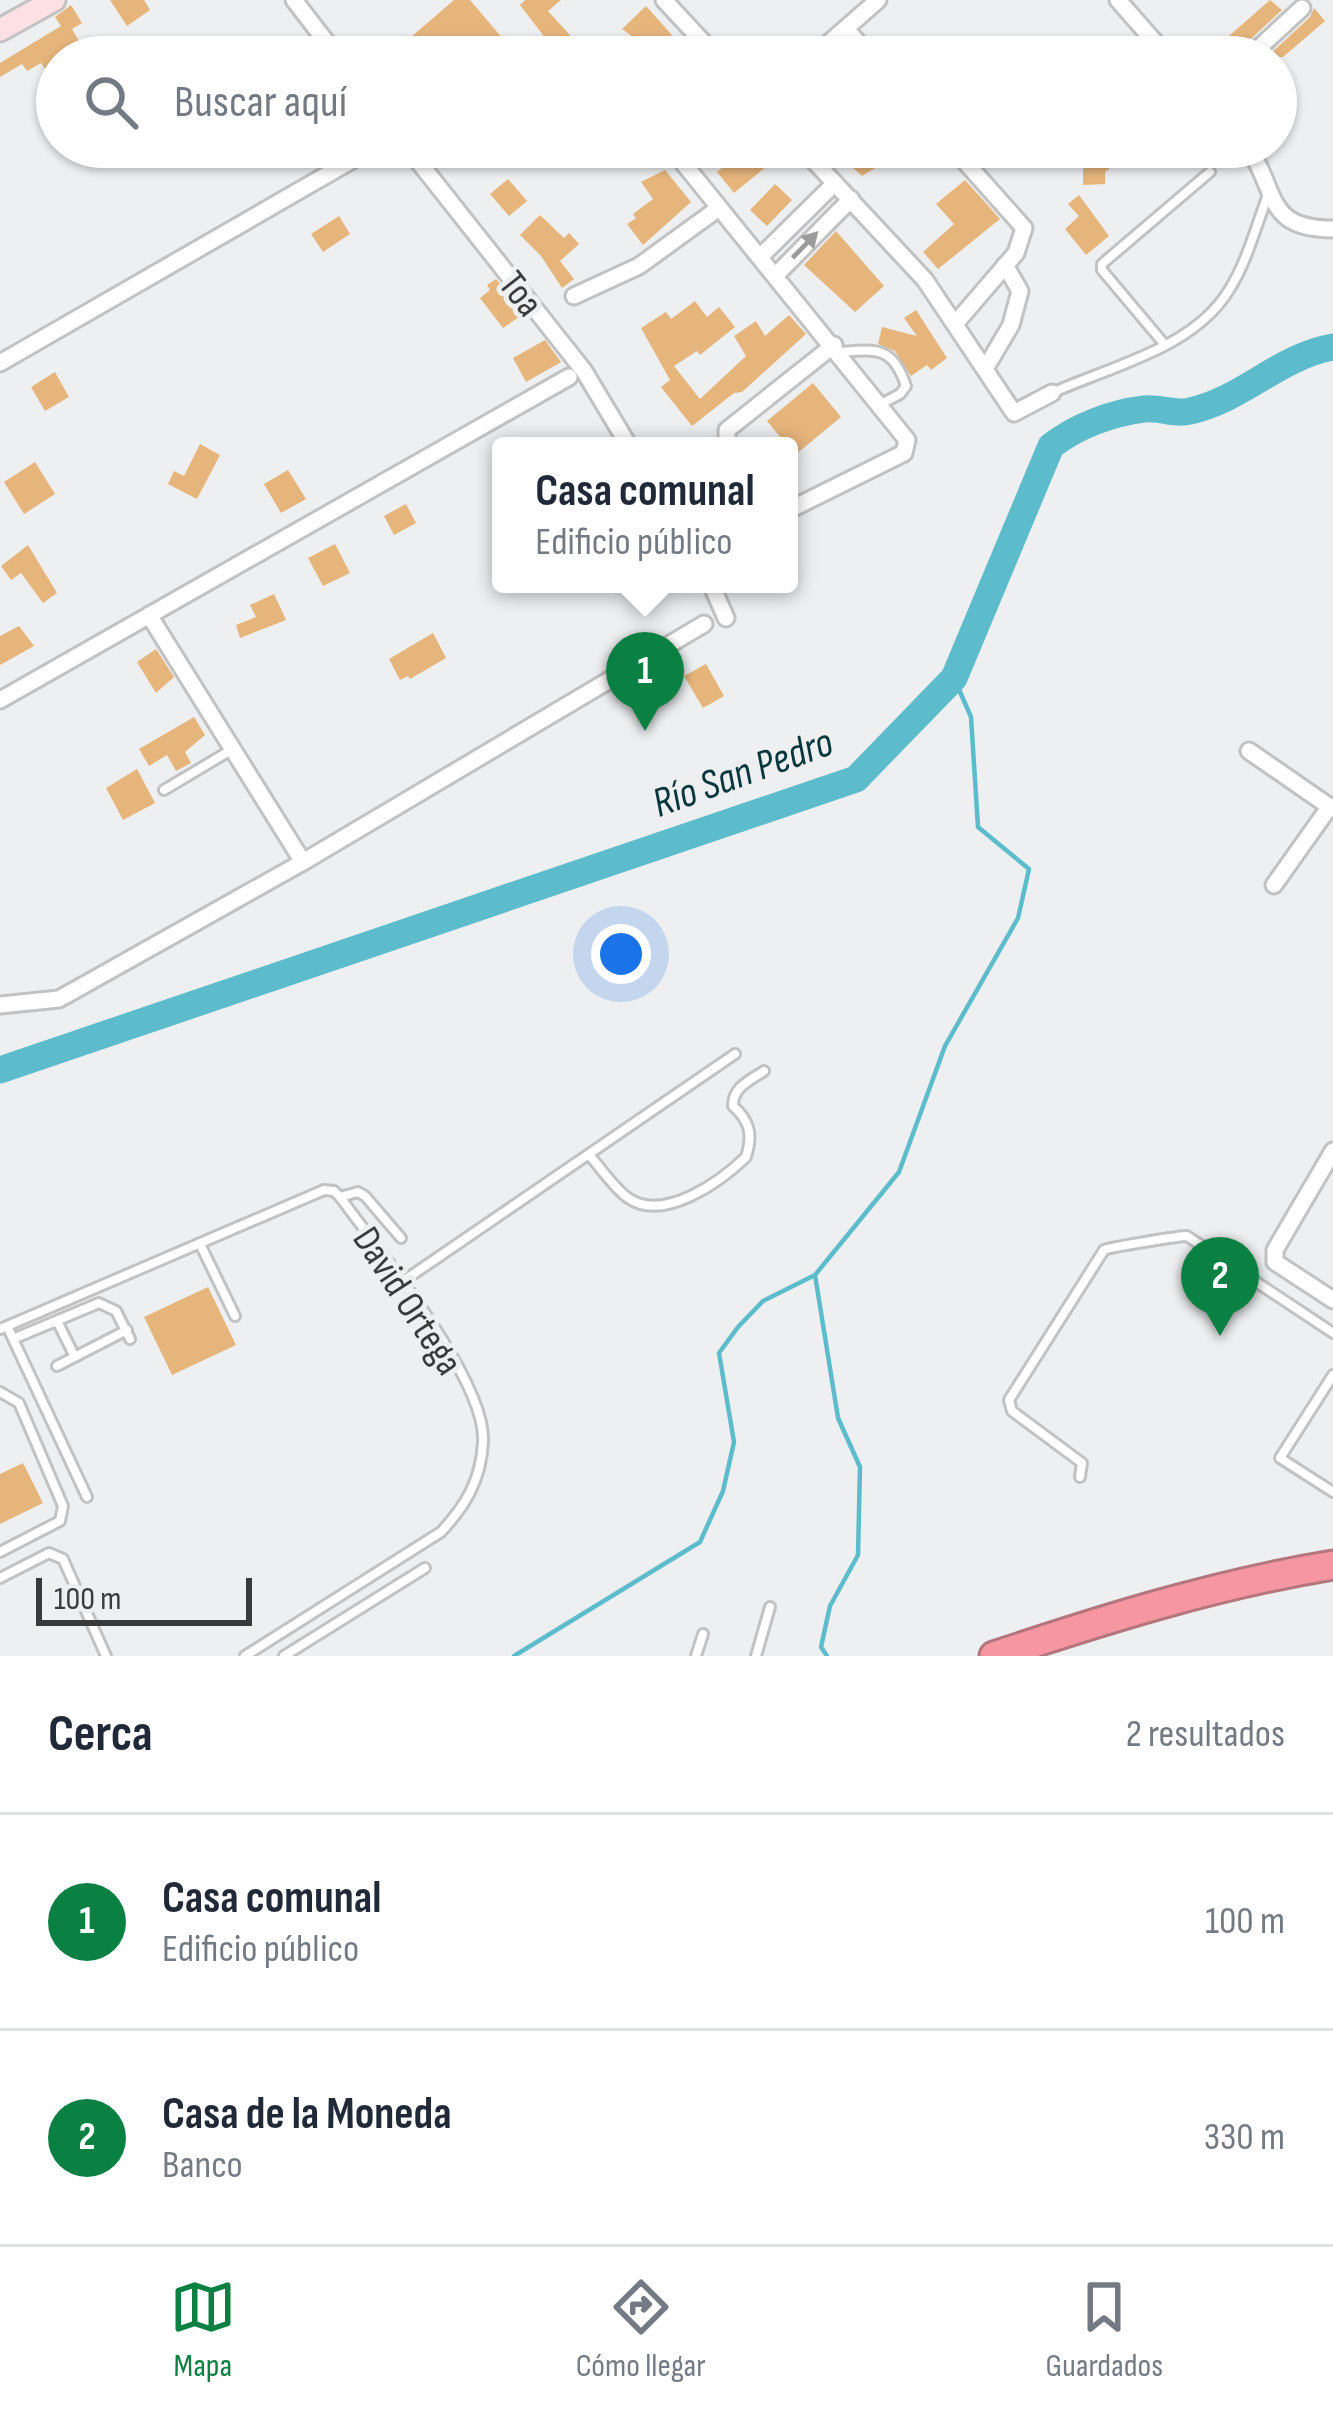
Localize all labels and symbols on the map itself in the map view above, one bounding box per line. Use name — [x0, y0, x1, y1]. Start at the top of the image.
one-way arrow — [791, 231, 819, 259]
street label: Toa — [488, 263, 552, 327]
pin: 1 — [606, 632, 684, 731]
water label: Río San Pedro — [646, 717, 840, 830]
your location — [591, 924, 651, 984]
street label: David Ortega — [342, 1219, 472, 1384]
pin: 2 — [1181, 1237, 1259, 1336]
scale bar — [36, 1572, 252, 1625]

